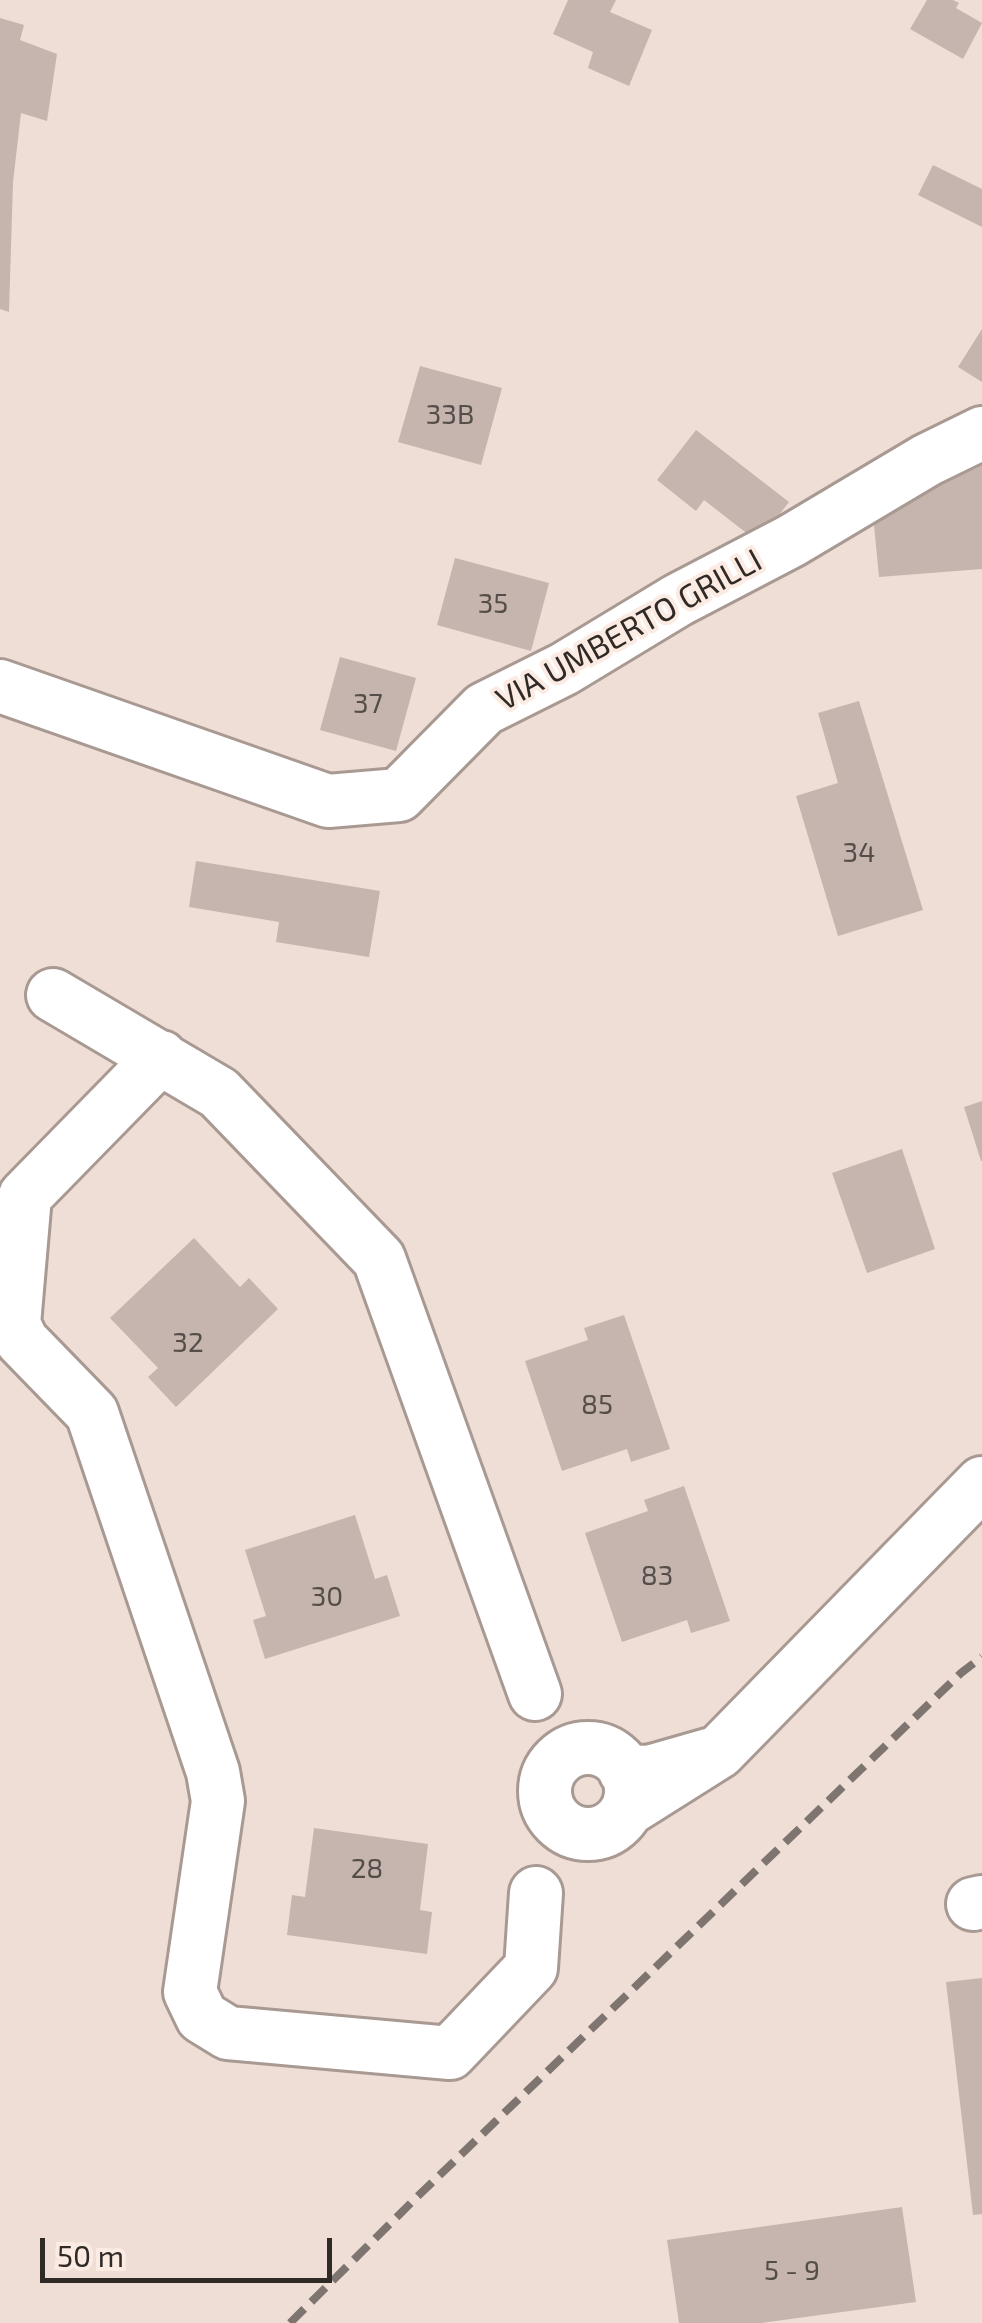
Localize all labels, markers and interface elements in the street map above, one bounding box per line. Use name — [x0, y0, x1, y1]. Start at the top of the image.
house number: 33B — [426, 398, 474, 432]
street label: VIA UMBERTO GRILLI — [490, 541, 768, 719]
house number: 35 — [478, 587, 508, 621]
house number: 37 — [353, 687, 383, 721]
house number: 34 — [843, 836, 875, 870]
house number: 32 — [172, 1326, 204, 1360]
house number: 85 — [581, 1388, 613, 1422]
house number: 83 — [641, 1559, 673, 1593]
house number: 30 — [311, 1580, 343, 1614]
house number: 28 — [351, 1852, 383, 1886]
scale bar — [45, 2218, 338, 2280]
text: 50 m — [57, 2237, 124, 2273]
house number: 5 - 9 — [764, 2254, 820, 2288]

